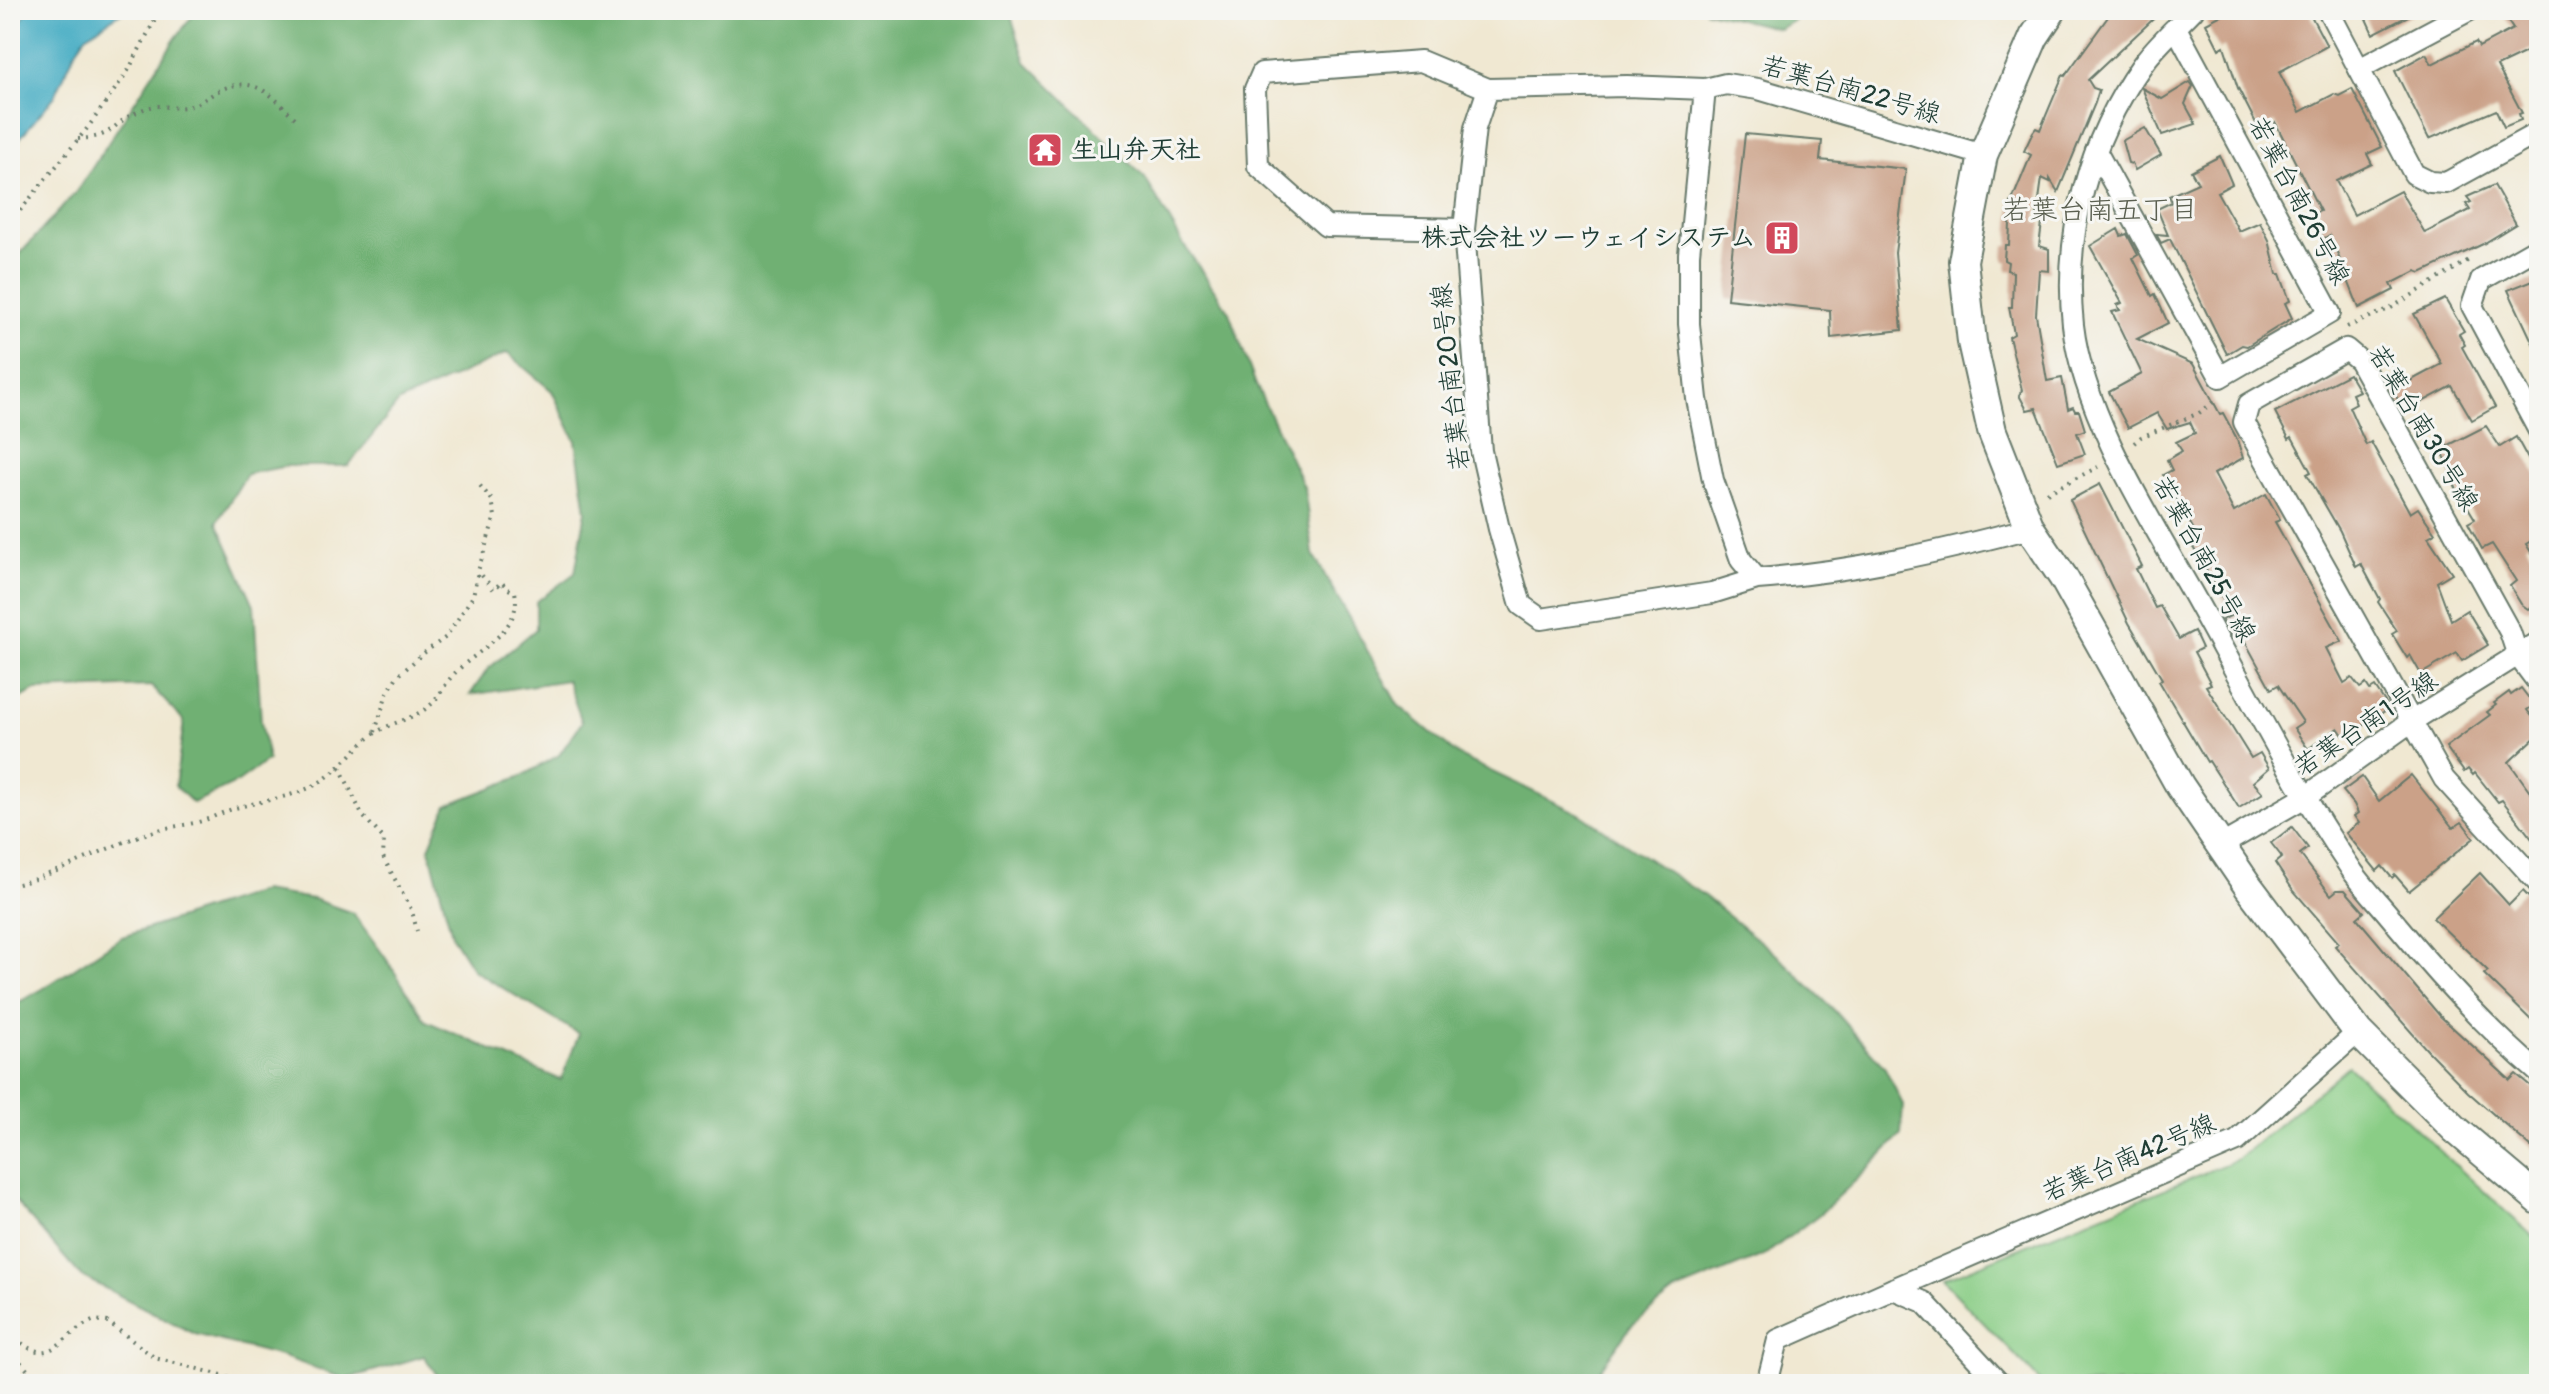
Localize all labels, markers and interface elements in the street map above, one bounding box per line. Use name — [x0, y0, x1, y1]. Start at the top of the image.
street label: 若葉台南22号線 — [1758, 49, 1944, 131]
street label: 若葉台南26号線 — [2241, 112, 2357, 290]
temple icon: 生山弁天社 — [1026, 131, 1064, 169]
place label: 生山弁天社 — [1071, 134, 1201, 166]
district label: 若葉台南五丁目 — [2002, 193, 2198, 228]
building icon: 株式会社ツーウェイシステム — [1763, 219, 1801, 257]
place label: 株式会社ツーウェイシステム — [1421, 222, 1756, 254]
street label: 若葉台南20号線 — [1425, 282, 1477, 472]
street label: 若葉台南30号線 — [2361, 339, 2485, 517]
street label: 若葉台南25号線 — [2145, 470, 2263, 648]
street label: 若葉台南1号線 — [2288, 664, 2444, 784]
street label: 若葉台南42号線 — [2037, 1107, 2221, 1209]

